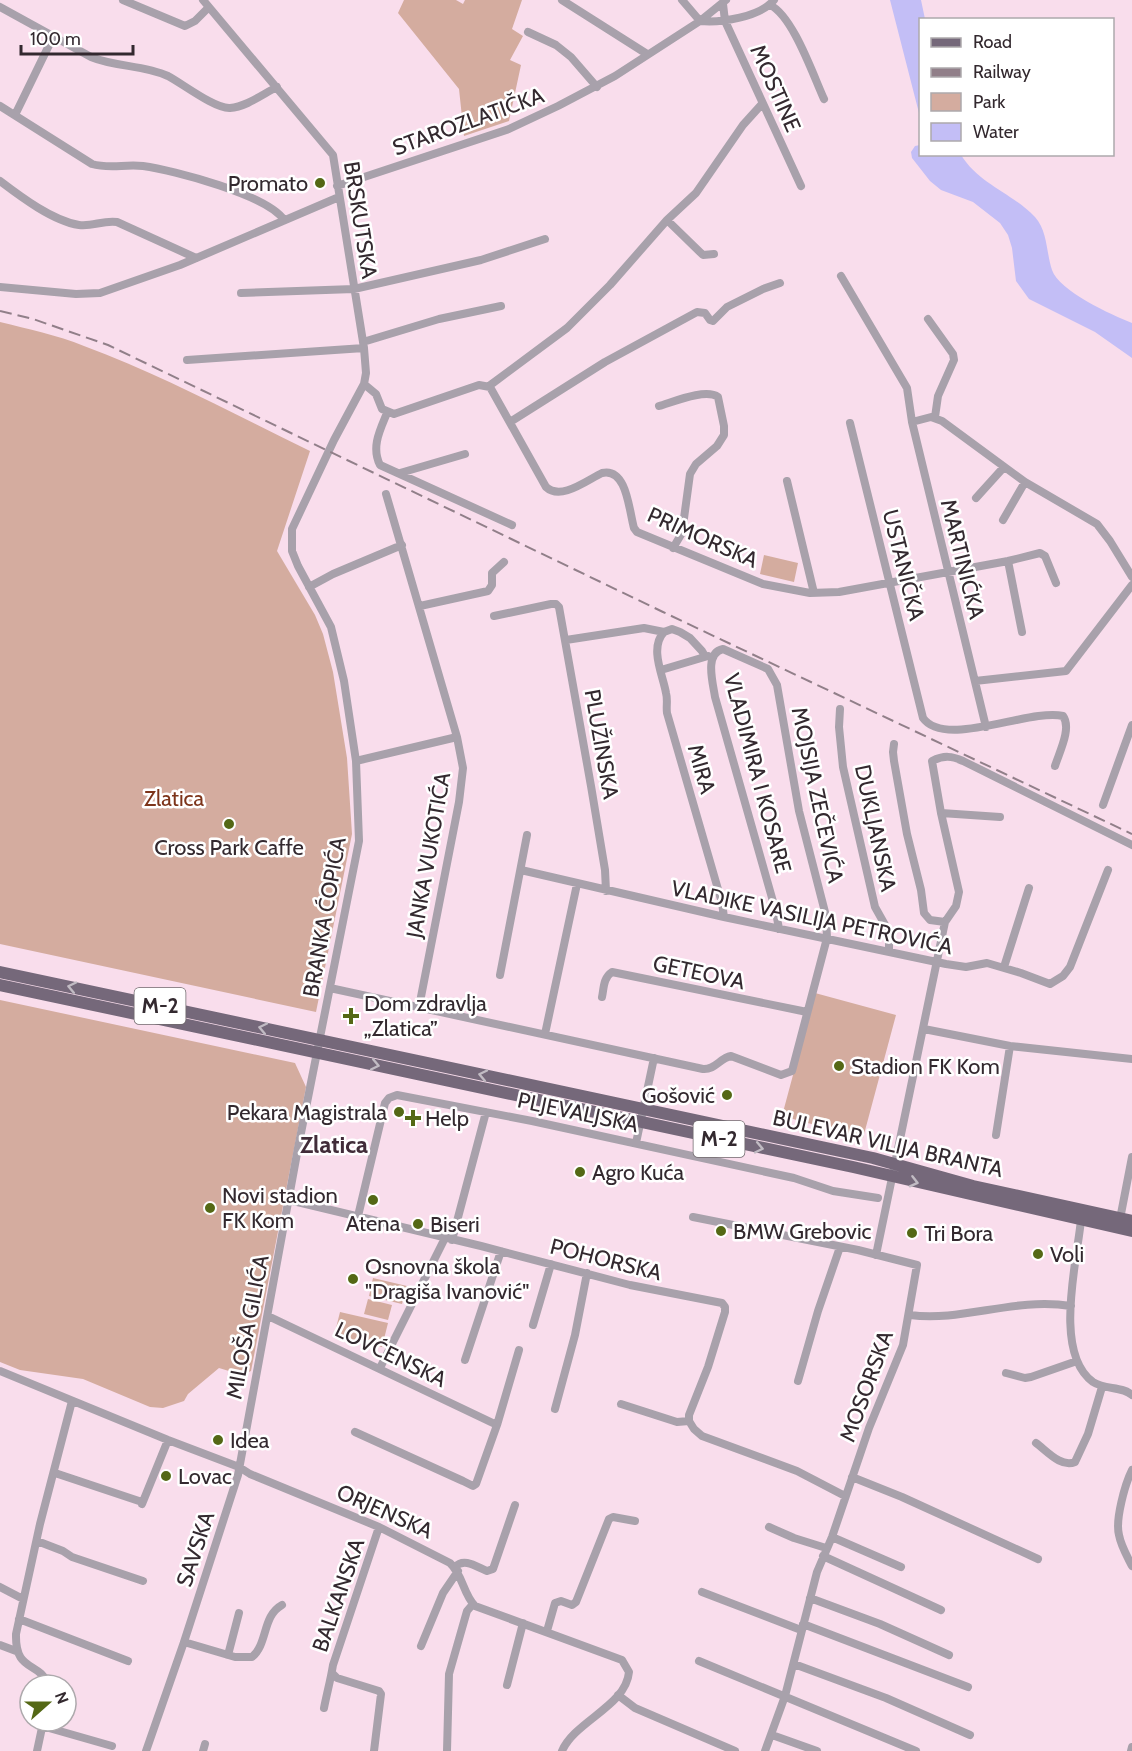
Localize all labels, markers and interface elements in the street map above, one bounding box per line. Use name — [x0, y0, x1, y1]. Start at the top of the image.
scale bar — [21, 18, 134, 56]
legend — [919, 18, 1114, 156]
text: 100 m — [30, 28, 81, 50]
text: Road — [973, 31, 1012, 53]
street label: MOSTINE — [744, 40, 807, 136]
text: Railway — [973, 61, 1031, 83]
street label: STAROZLATIČKA — [389, 81, 548, 161]
text: Park — [973, 91, 1006, 113]
text: Water — [973, 121, 1019, 143]
street label: BRSKUTSKA — [338, 160, 383, 281]
place label: Promato — [228, 170, 308, 197]
marker: Promato — [313, 176, 327, 190]
street label: MARTINIĆKA — [935, 496, 991, 622]
street label: PRIMORSKA — [643, 501, 763, 574]
street label: USTANIČKA — [877, 507, 930, 624]
street label: VLADIMIRA I KOSARE — [718, 670, 797, 876]
street label: PLUŽINSKA — [579, 687, 625, 802]
street label: MOJSIJA ZEČEVIĆA — [786, 705, 849, 886]
street label: MIRA — [682, 741, 722, 797]
street label: DUKLJANSKA — [849, 762, 902, 894]
street label: JANKA VUKOTIĆA — [400, 770, 456, 941]
park label: Zlatica — [144, 785, 205, 812]
marker: Cross Park Caffe — [222, 817, 236, 831]
place label: Cross Park Caffe — [154, 834, 304, 861]
street label: BRANKA ĆOPIĆA — [297, 834, 352, 999]
street label: VLADIKE VASILIJA PETROVIĆA — [669, 874, 955, 961]
street label: GETEOVA — [650, 950, 748, 995]
one-way arrow — [67, 981, 77, 994]
road number: M-2 — [134, 988, 186, 1024]
place label: Dom zdravlja „Zlatica” — [364, 990, 487, 1042]
marker: Dom zdravlja „Zlatica” — [342, 1007, 360, 1025]
one-way arrow — [258, 1022, 268, 1035]
place label: Stadion FK Kom — [851, 1053, 1000, 1080]
one-way arrow — [369, 1058, 379, 1071]
marker: Stadion FK Kom — [832, 1059, 846, 1073]
one-way arrow — [478, 1069, 488, 1082]
place label: Gošović — [642, 1082, 715, 1109]
street label: PLJEVALJSKA — [515, 1087, 641, 1139]
marker: Gošović — [720, 1088, 734, 1102]
place label: Pekara Magistrala — [227, 1099, 387, 1126]
street label: BULEVAR VILIJA BRANTA — [770, 1104, 1006, 1183]
marker: Pekara Magistrala — [392, 1105, 406, 1119]
place label: Help — [425, 1105, 469, 1132]
marker: Help — [406, 1111, 420, 1125]
road number: M-2 — [694, 1121, 744, 1157]
district label: Zlatica — [300, 1130, 368, 1159]
one-way arrow — [754, 1141, 764, 1154]
place label: Agro Kuća — [592, 1159, 684, 1186]
marker: Agro Kuća — [573, 1165, 587, 1179]
one-way arrow — [909, 1174, 919, 1187]
place label: Novi stadion FK Kom — [222, 1182, 338, 1234]
marker: Atena — [366, 1193, 380, 1207]
marker: Novi stadion FK Kom — [203, 1201, 217, 1215]
place label: Atena — [346, 1210, 401, 1237]
place label: Biseri — [430, 1211, 480, 1238]
marker: Biseri — [411, 1217, 425, 1231]
place label: BMW Grebovic — [733, 1218, 872, 1245]
place label: Tri Bora — [924, 1220, 993, 1247]
marker: BMW Grebovic — [714, 1224, 728, 1238]
marker: Tri Bora — [905, 1226, 919, 1240]
street label: POHORSKA — [547, 1233, 665, 1286]
place label: Voli — [1050, 1241, 1084, 1268]
marker: Voli — [1031, 1247, 1045, 1261]
street label: MILOŠA GILIĆA — [220, 1252, 275, 1401]
place label: Osnovna škola "Dragiša Ivanović" — [365, 1253, 529, 1305]
marker: Osnovna škola "Dragiša Ivanović" — [346, 1272, 360, 1286]
street label: LOVĆENSKA — [331, 1316, 451, 1393]
street label: MOSORSKA — [834, 1326, 899, 1446]
place label: Idea — [230, 1427, 270, 1454]
marker: Idea — [211, 1433, 225, 1447]
place label: Lovac — [178, 1463, 232, 1490]
marker: Lovac — [159, 1469, 173, 1483]
street label: ORJENSKA — [333, 1478, 437, 1545]
street label: SAVSKA — [171, 1508, 220, 1590]
street label: BALKANSKA — [306, 1535, 371, 1655]
north arrow — [18, 1673, 78, 1733]
text: N — [51, 1689, 72, 1706]

